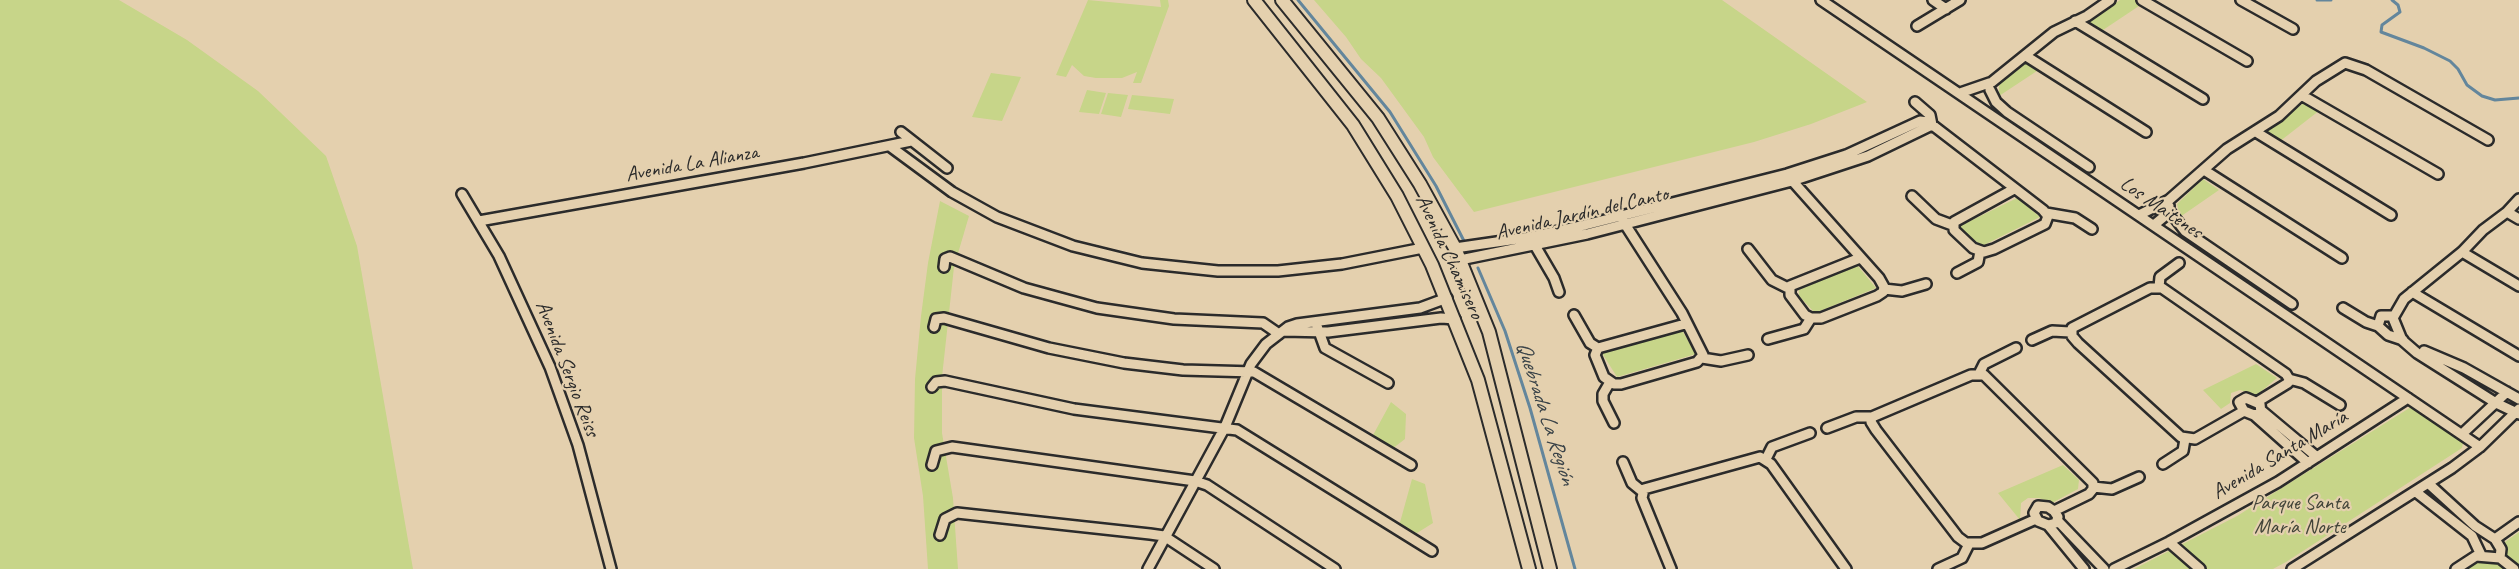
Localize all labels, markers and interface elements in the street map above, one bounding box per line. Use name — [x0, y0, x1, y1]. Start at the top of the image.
street label: Avenida La Alianza — [624, 140, 760, 188]
street label: Los Maitenes — [2115, 171, 2207, 245]
street label: Avenida Jardín del Canto — [1494, 182, 1670, 246]
street label: Avenida Chamisero — [1409, 191, 1489, 323]
street label: Avenida Sergio Reiss — [529, 297, 605, 441]
water label: Quebrada La Región — [1509, 338, 1581, 488]
street label: Avenida Santa María — [2208, 405, 2352, 505]
park label: Parque Santa María Norte — [2251, 490, 2349, 540]

